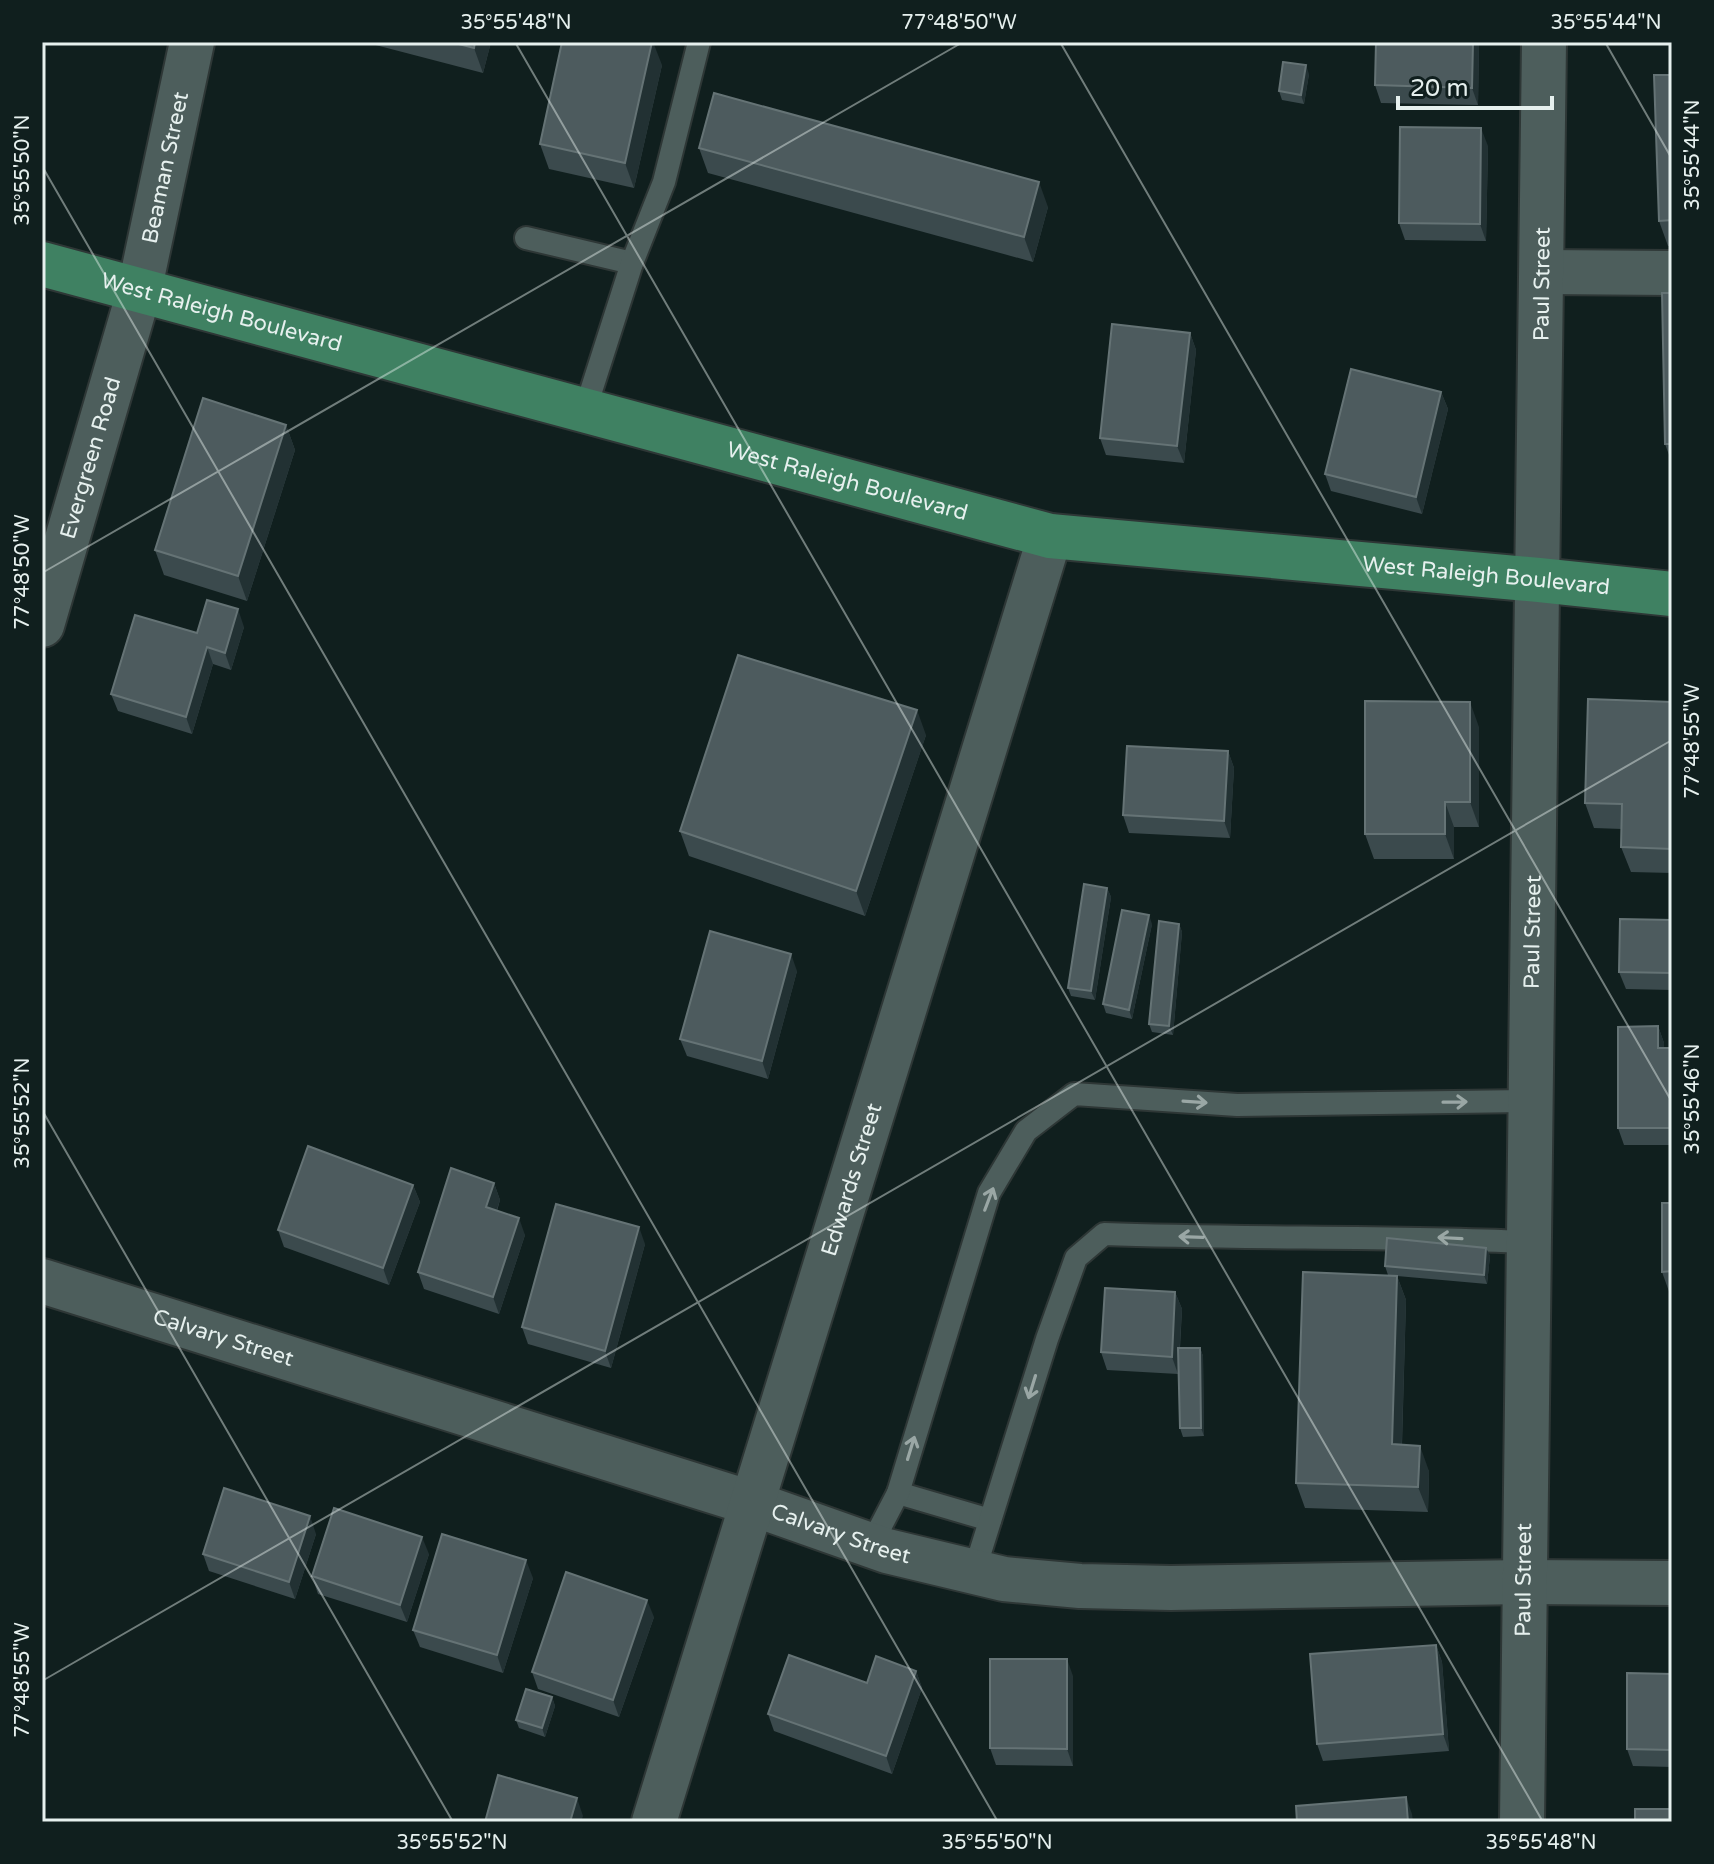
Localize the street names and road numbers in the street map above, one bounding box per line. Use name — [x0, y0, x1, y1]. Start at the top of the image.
street label: Beaman Street — [137, 89, 194, 246]
street label: Paul Street — [1528, 227, 1556, 341]
street label: West Raleigh Boulevard — [98, 268, 345, 357]
street label: Evergreen Road — [55, 374, 127, 542]
street label: West Raleigh Boulevard — [724, 436, 971, 526]
street label: West Raleigh Boulevard — [1361, 551, 1611, 600]
street label: Paul Street — [1519, 875, 1547, 989]
street label: Edwards Street — [816, 1100, 888, 1259]
street label: Calvary Street — [150, 1304, 297, 1372]
street label: Calvary Street — [767, 1498, 913, 1569]
street label: Paul Street — [1510, 1523, 1537, 1637]

